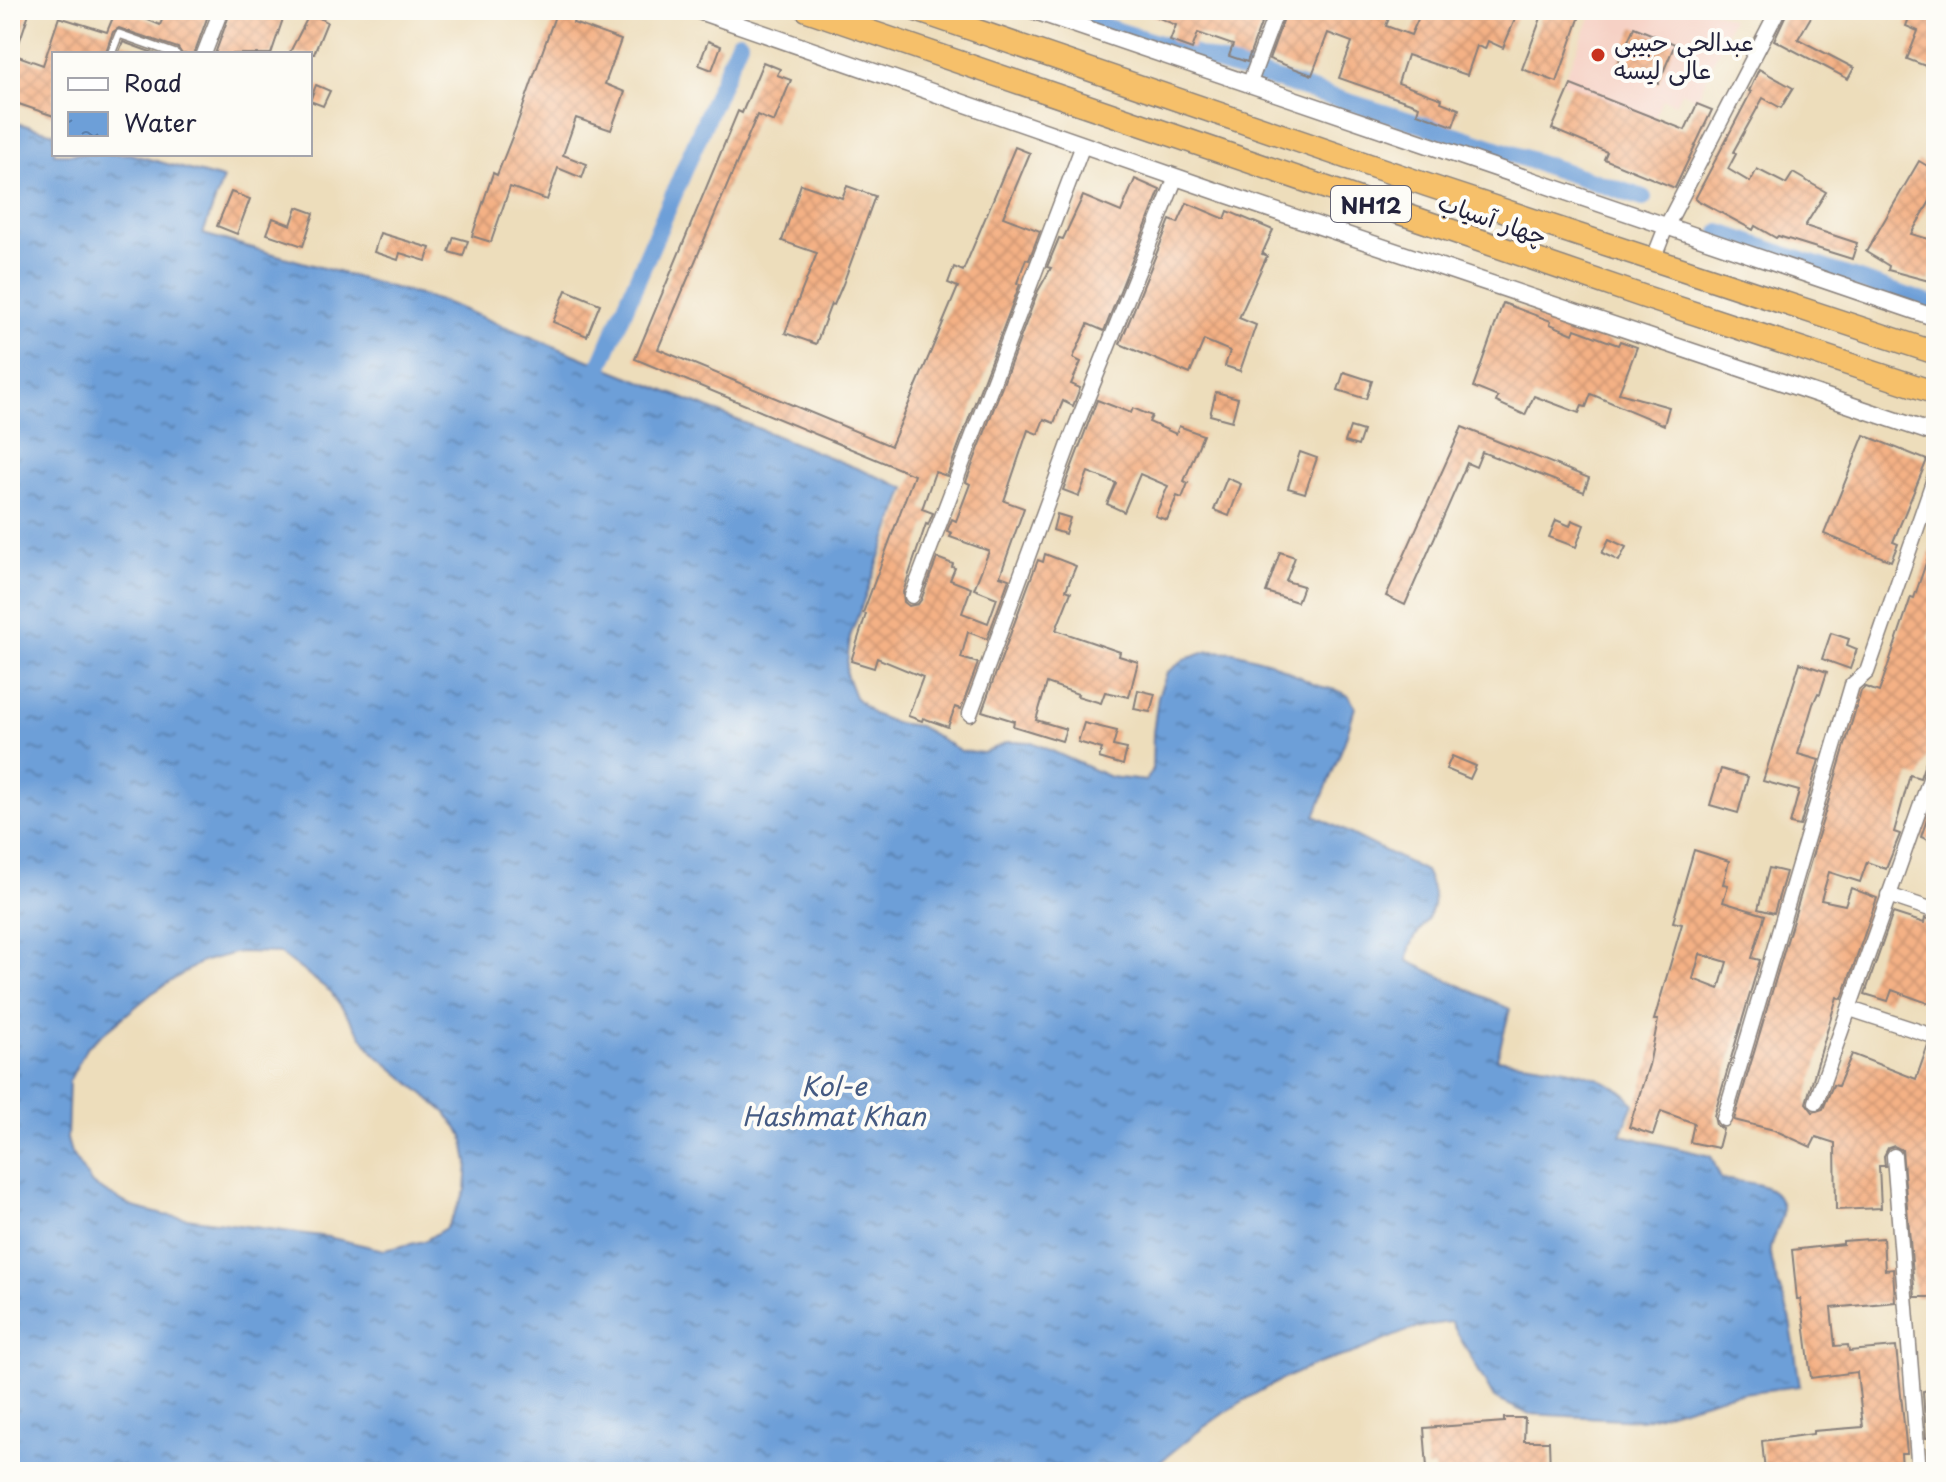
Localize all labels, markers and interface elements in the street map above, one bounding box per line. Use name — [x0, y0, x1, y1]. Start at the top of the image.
place label: عبدالحی حبیبی عالی لیسه — [1614, 23, 1754, 87]
marker: عبدالحی حبیبی عالی لیسه — [1589, 46, 1607, 64]
legend — [52, 52, 312, 156]
text: Road — [124, 64, 182, 100]
text: Water — [124, 104, 197, 140]
street label: چهار آسیاب — [1434, 183, 1552, 253]
road number: NH12 — [1331, 186, 1411, 222]
water label: Kol-e Hashmat Khan — [742, 1066, 927, 1135]

